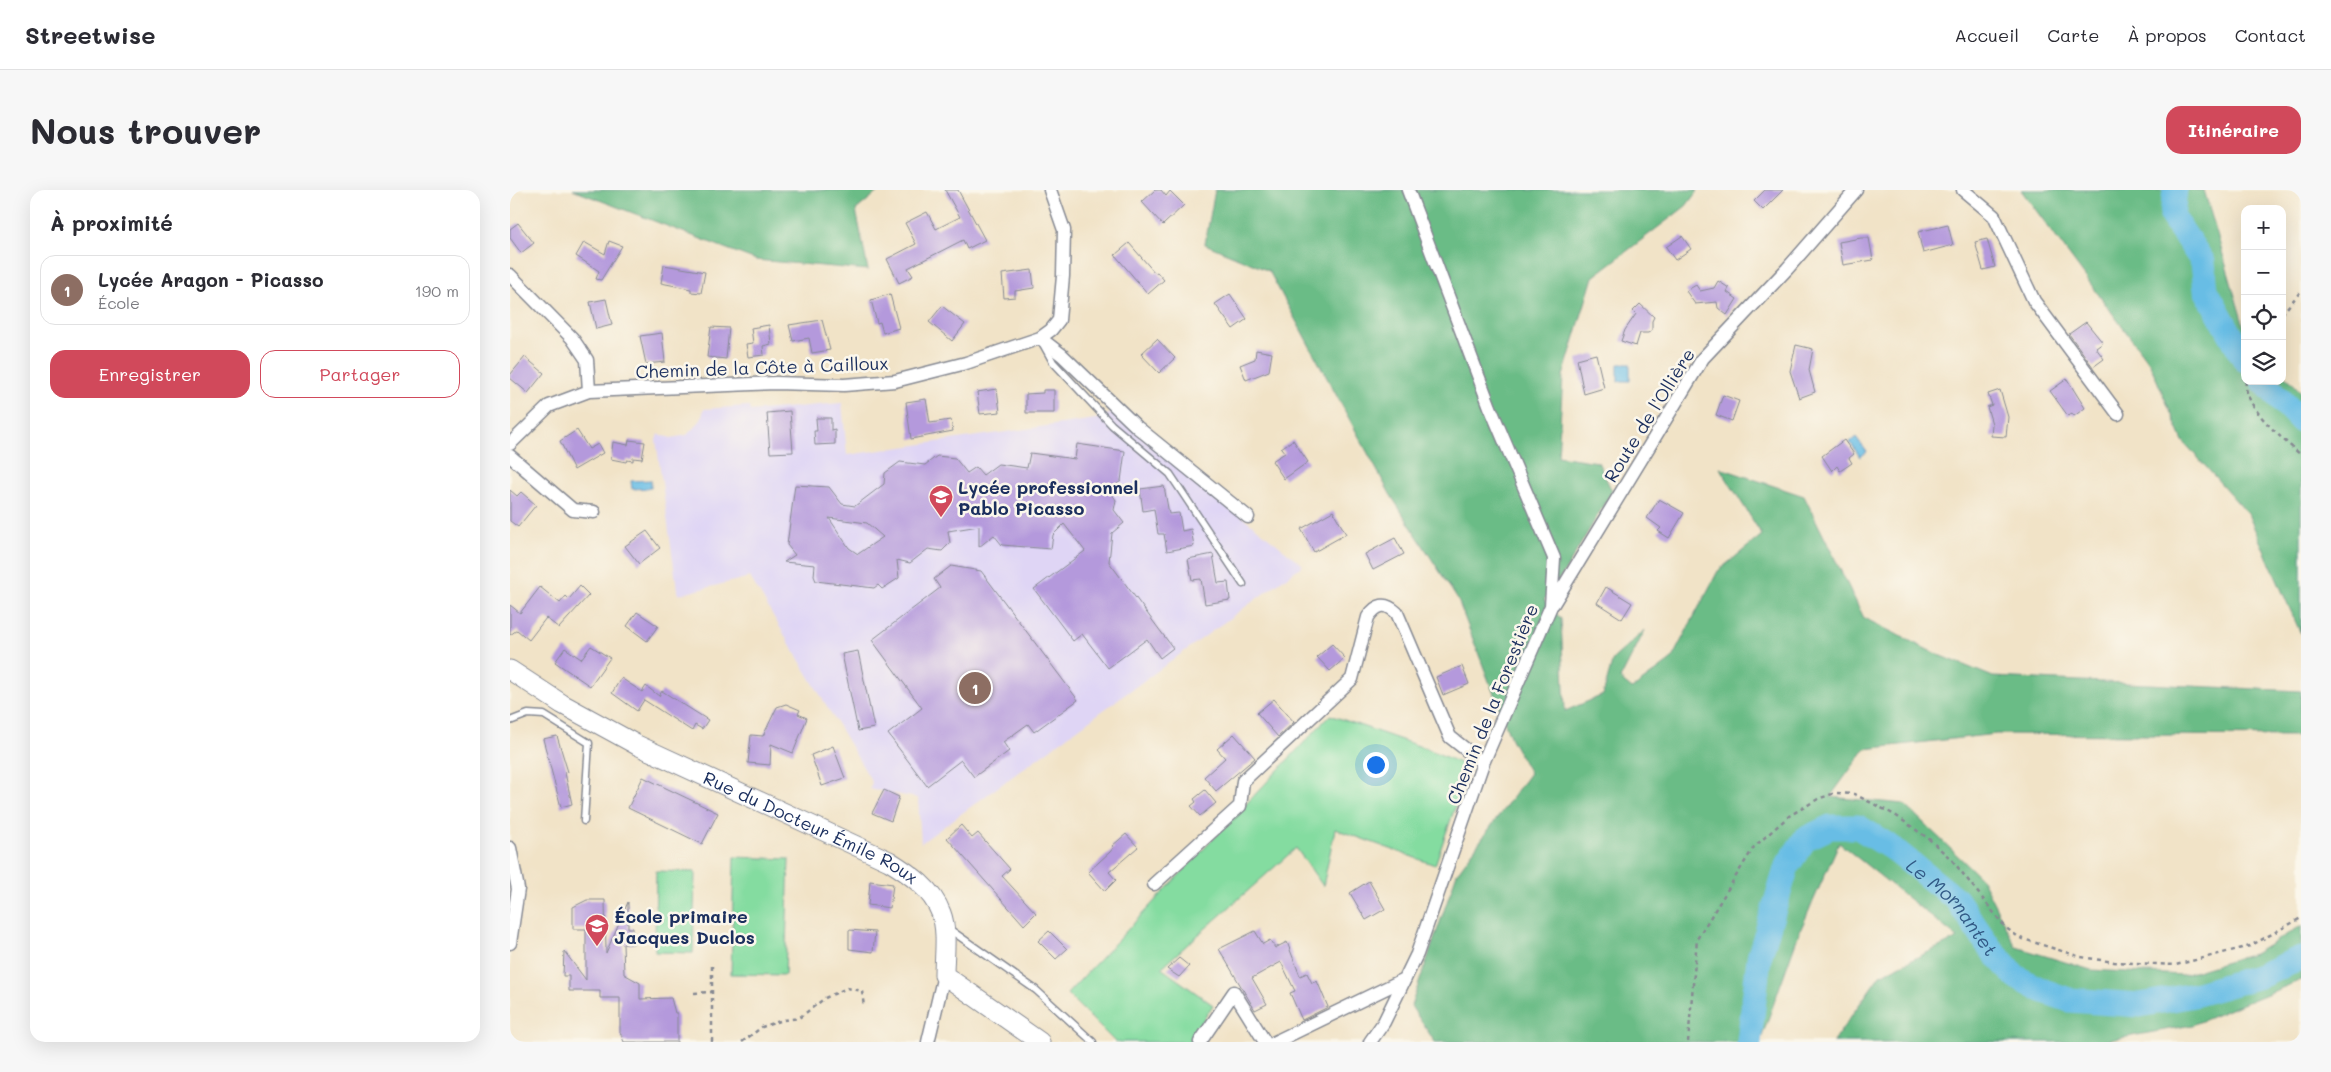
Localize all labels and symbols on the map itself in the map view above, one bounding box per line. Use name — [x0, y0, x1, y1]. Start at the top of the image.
street label: Route de l'Ollière — [1598, 343, 1700, 487]
street label: Chemin de la Côte à Cailloux — [635, 351, 889, 383]
place label: Lycée professionnel Pablo Picasso — [958, 475, 1138, 520]
school or university icon: Lycée professionnel Pablo Picasso — [928, 484, 954, 518]
street label: Chemin de la Forestière — [1441, 600, 1543, 808]
pin: 1 — [959, 669, 991, 707]
your location — [1363, 752, 1389, 778]
street label: Rue du Docteur Émile Roux — [700, 765, 923, 889]
water label: Le Mornantet — [1902, 852, 2003, 961]
place label: École primaire Jacques Duclos — [614, 904, 755, 949]
school or university icon: École primaire Jacques Duclos — [584, 913, 610, 947]

